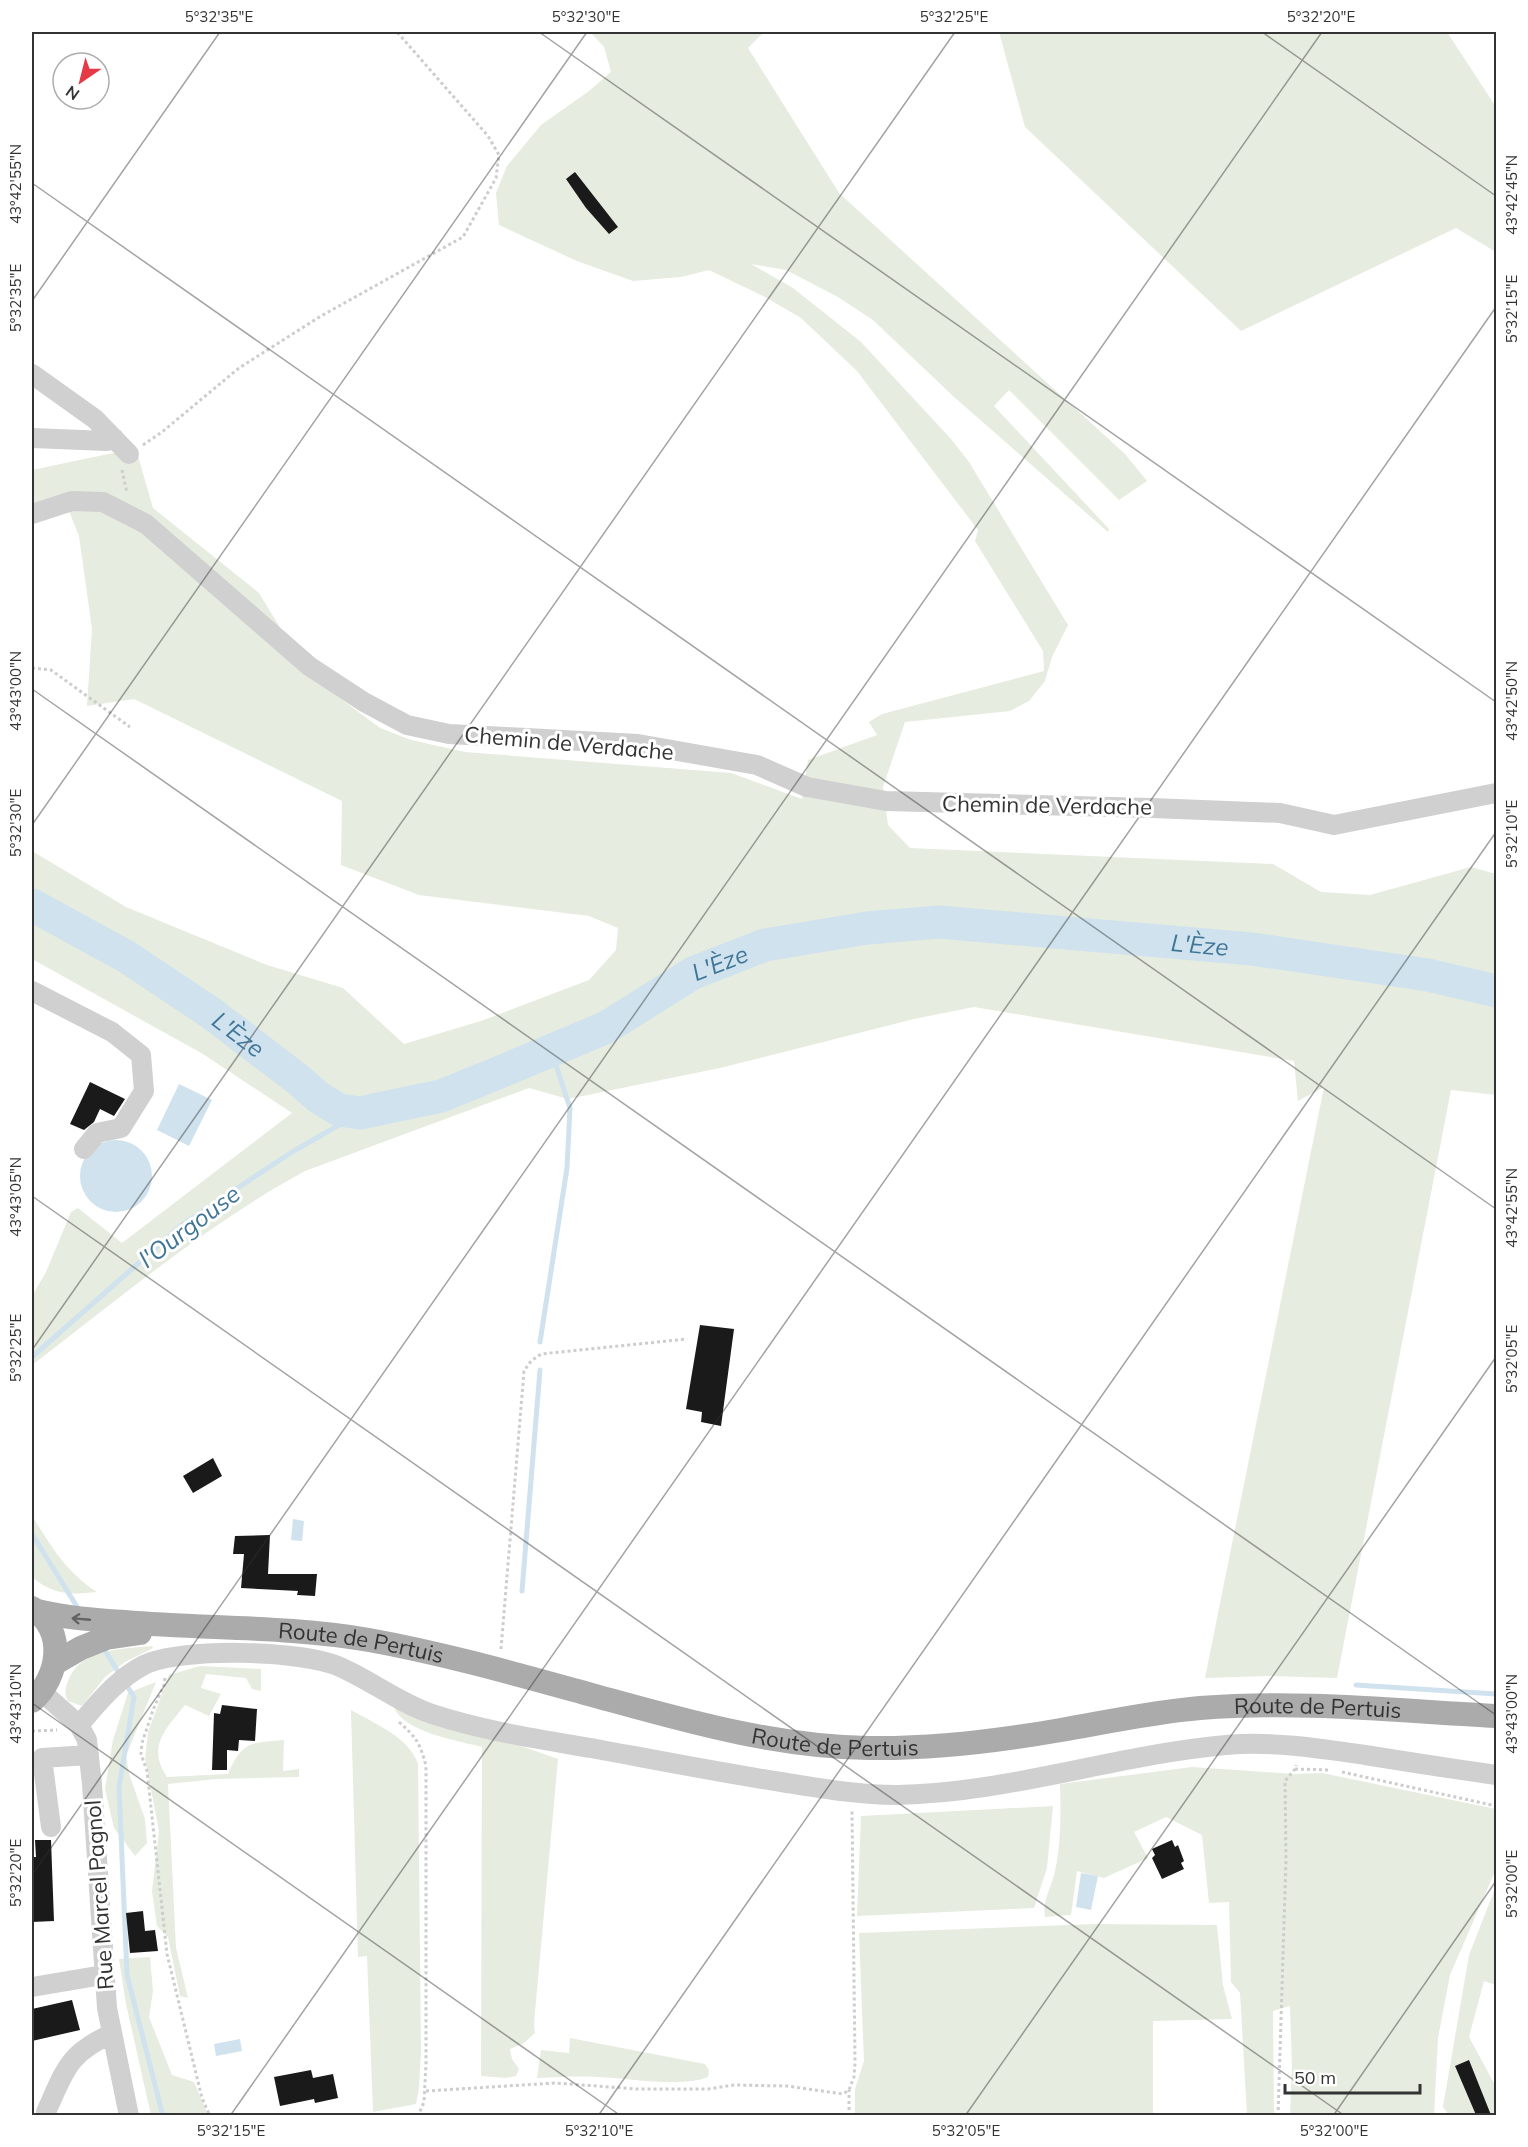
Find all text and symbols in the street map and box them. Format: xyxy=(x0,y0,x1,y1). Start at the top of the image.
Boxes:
text: 5°32'35"E xyxy=(185,7,253,26)
text: 5°32'30"E xyxy=(552,7,620,26)
text: 5°32'25"E xyxy=(920,7,988,26)
text: 5°32'20"E xyxy=(1287,7,1355,26)
north arrow xyxy=(51,51,111,111)
text: N xyxy=(62,82,83,105)
text: 43°42'55"N xyxy=(6,144,25,224)
text: 43°42'45"N xyxy=(1502,155,1521,235)
text: 5°32'35"E xyxy=(6,264,25,332)
text: 5°32'15"E xyxy=(1502,275,1521,343)
text: 43°43'00"N xyxy=(6,651,25,731)
text: 43°42'50"N xyxy=(1502,661,1521,741)
street label: Chemin de Verdache xyxy=(463,720,675,766)
text: 5°32'30"E xyxy=(6,789,25,857)
street label: Chemin de Verdache xyxy=(942,789,1152,821)
text: 5°32'10"E xyxy=(1502,800,1521,868)
water label: L'Èze xyxy=(1170,927,1230,962)
water label: L'Èze xyxy=(687,938,752,987)
water label: L'Èze xyxy=(207,1005,271,1064)
text: 43°43'05"N xyxy=(6,1157,25,1237)
text: 43°42'55"N xyxy=(1502,1168,1521,1248)
water label: l'Ourgouse xyxy=(132,1178,246,1274)
text: 5°32'25"E xyxy=(6,1314,25,1382)
text: 5°32'05"E xyxy=(1502,1325,1521,1393)
one-way arrow xyxy=(72,1613,92,1624)
street label: Route de Pertuis xyxy=(277,1616,447,1669)
text: 43°43'10"N xyxy=(6,1664,25,1744)
text: 43°43'00"N xyxy=(1502,1674,1521,1754)
street label: Route de Pertuis xyxy=(1234,1691,1402,1724)
street label: Route de Pertuis xyxy=(749,1721,919,1762)
street label: Rue Marcel Pagnol xyxy=(78,1799,120,1991)
text: 5°32'20"E xyxy=(6,1839,25,1907)
text: 5°32'00"E xyxy=(1502,1850,1521,1918)
scale bar xyxy=(1285,2057,1420,2095)
text: 50 m xyxy=(1294,2066,1336,2089)
text: 5°32'15"E xyxy=(197,2121,265,2140)
text: 5°32'10"E xyxy=(565,2121,633,2140)
text: 5°32'05"E xyxy=(932,2121,1000,2140)
text: 5°32'00"E xyxy=(1300,2121,1368,2140)

